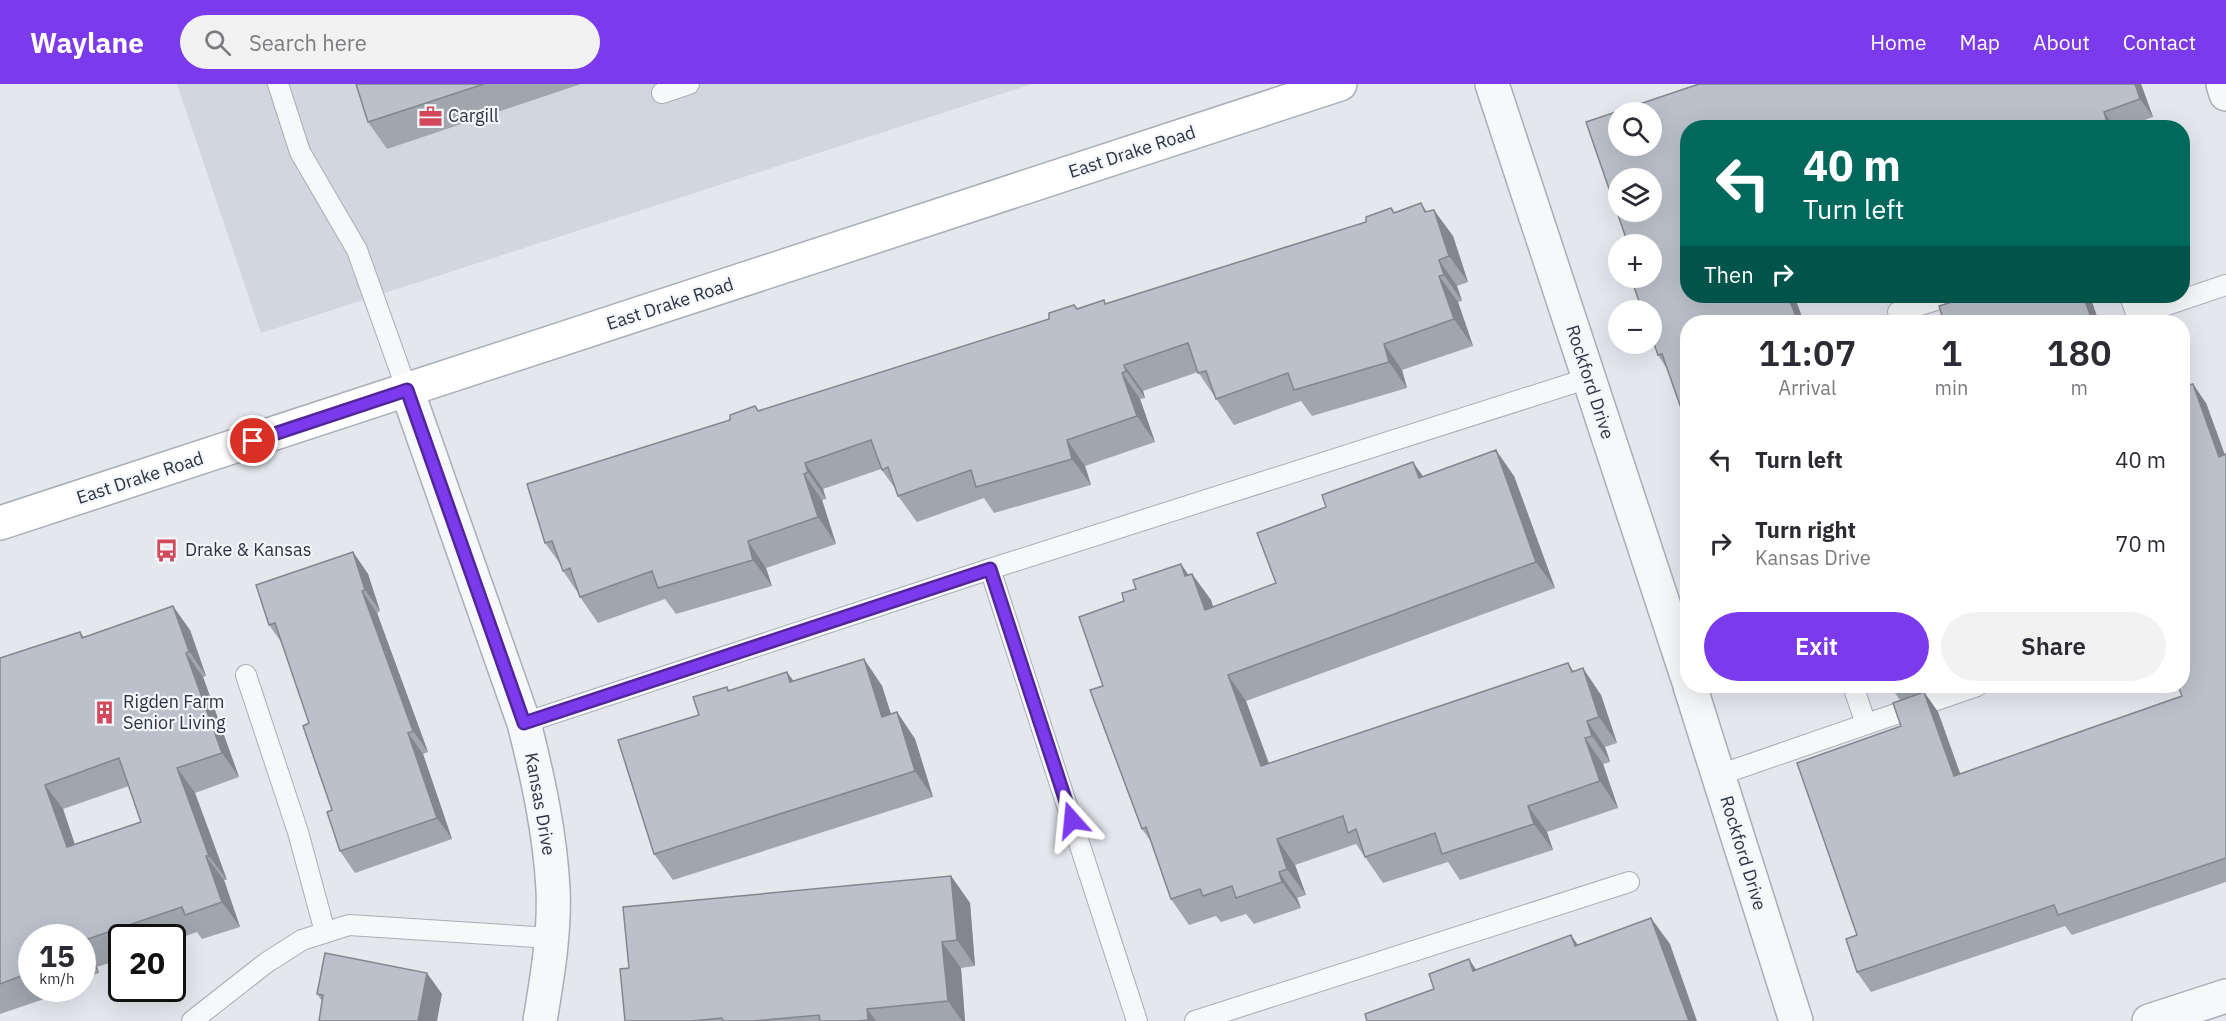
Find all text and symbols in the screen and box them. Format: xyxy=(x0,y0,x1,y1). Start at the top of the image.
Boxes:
search box xyxy=(180,15,600,69)
text: Waylane xyxy=(30,24,144,61)
icon: search xyxy=(201,26,234,59)
text: Search here xyxy=(249,28,367,57)
text: Home xyxy=(1870,28,1927,56)
text: Map xyxy=(1960,28,2000,56)
text: About xyxy=(2033,28,2090,56)
text: Contact xyxy=(2123,28,2196,56)
map controls xyxy=(1608,102,1662,354)
button: search xyxy=(1608,102,1662,156)
office icon: Cargill xyxy=(417,103,443,129)
place label: Cargill xyxy=(448,104,499,127)
street label: East Drake Road xyxy=(1065,120,1198,183)
text: 40 m xyxy=(1803,138,1901,193)
icon: left xyxy=(1704,144,1782,222)
button: layers xyxy=(1608,168,1662,222)
text: Turn left xyxy=(1803,191,1904,226)
button: + xyxy=(1608,234,1662,288)
icon: right xyxy=(1766,258,1799,291)
text: Then xyxy=(1704,260,1754,289)
street label: East Drake Road xyxy=(603,272,736,335)
button: − xyxy=(1608,300,1662,354)
street label: Rockford Drive xyxy=(1561,322,1620,442)
text: 11:07 xyxy=(1758,329,1856,376)
text: 1 xyxy=(1941,329,1962,376)
text: 180 xyxy=(2047,329,2112,376)
text: Arrival xyxy=(1778,374,1836,401)
text: min xyxy=(1935,374,1968,401)
text: m xyxy=(2070,374,2088,401)
pin xyxy=(227,415,278,466)
icon: arrive xyxy=(236,424,269,457)
icon: left xyxy=(1704,443,1737,476)
text: Turn left xyxy=(1755,445,1843,474)
text: 40 m xyxy=(2115,445,2166,474)
street label: East Drake Road xyxy=(73,446,206,509)
text: Turn right xyxy=(1755,515,1856,544)
icon: right xyxy=(1704,527,1737,560)
text: 70 m xyxy=(2115,529,2166,558)
bus stop icon: Drake & Kansas xyxy=(154,537,180,563)
place label: Drake & Kansas xyxy=(185,538,311,561)
text: Kansas Drive xyxy=(1755,544,1871,571)
button: Exit xyxy=(1704,612,1929,681)
button: Share xyxy=(1941,612,2166,681)
place label: Rigden Farm Senior Living xyxy=(123,690,226,734)
building icon: Rigden Farm Senior Living xyxy=(92,699,118,725)
street label: Kansas Drive xyxy=(520,751,561,857)
position arrow xyxy=(1040,788,1104,852)
street label: Rockford Drive xyxy=(1715,793,1772,913)
speed limit sign: 20 xyxy=(108,924,186,1002)
text: 15 xyxy=(39,936,75,975)
text: km/h xyxy=(39,969,75,988)

